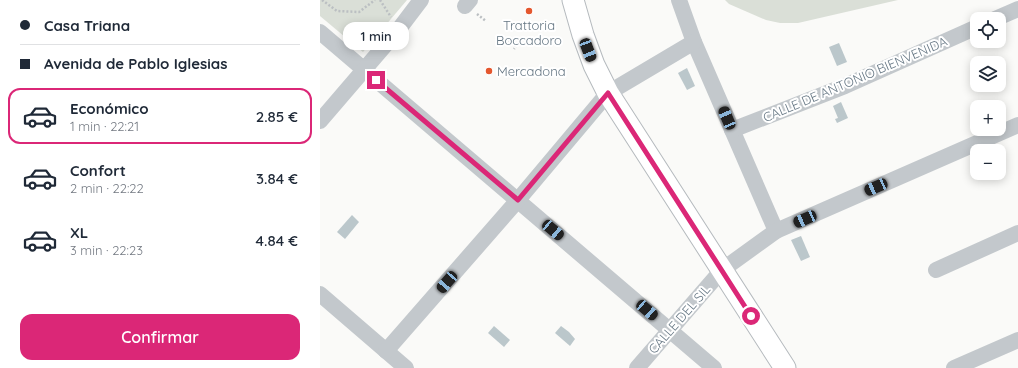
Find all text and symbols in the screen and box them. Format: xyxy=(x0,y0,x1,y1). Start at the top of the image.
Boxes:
marker: Trattoria Boccadoro xyxy=(524,6,534,16)
map controls xyxy=(970,12,1006,180)
button: locate xyxy=(970,12,1006,48)
text: Casa Triana xyxy=(44,16,130,35)
place label: Trattoria Boccadoro xyxy=(496,17,562,48)
callout: 1 min xyxy=(343,22,409,50)
text: 1 min xyxy=(360,28,392,44)
street label: CALLE DE ANTONIO BIENVENIDA xyxy=(760,33,950,125)
car xyxy=(578,37,598,63)
text: Avenida de Pablo Iglesias xyxy=(44,54,228,73)
button: layers xyxy=(970,56,1006,92)
place label: Mercadona xyxy=(497,63,566,79)
marker: Mercadona xyxy=(484,66,494,76)
route end xyxy=(367,71,385,89)
icon: car xyxy=(22,98,58,134)
text: Económico xyxy=(70,99,149,118)
button: + xyxy=(970,100,1006,136)
car xyxy=(717,105,737,131)
text: 2.85 € xyxy=(256,107,298,126)
text: 1 min · 22:21 xyxy=(70,118,139,134)
button: − xyxy=(970,144,1006,180)
icon: car xyxy=(22,160,58,196)
text: Confort xyxy=(70,161,126,180)
text: 3.84 € xyxy=(256,169,298,188)
car xyxy=(863,177,889,197)
text: 2 min · 22:22 xyxy=(70,180,144,196)
car xyxy=(792,209,818,229)
car xyxy=(540,218,566,242)
icon: car xyxy=(22,222,58,258)
text: XL xyxy=(70,223,88,242)
text: 4.84 € xyxy=(256,231,298,250)
text: 3 min · 22:23 xyxy=(70,242,143,258)
car xyxy=(435,269,459,295)
street label: CALLE DEL SIL xyxy=(645,281,713,357)
car xyxy=(634,298,660,322)
route start xyxy=(742,307,760,325)
button: Confirmar xyxy=(20,314,300,360)

